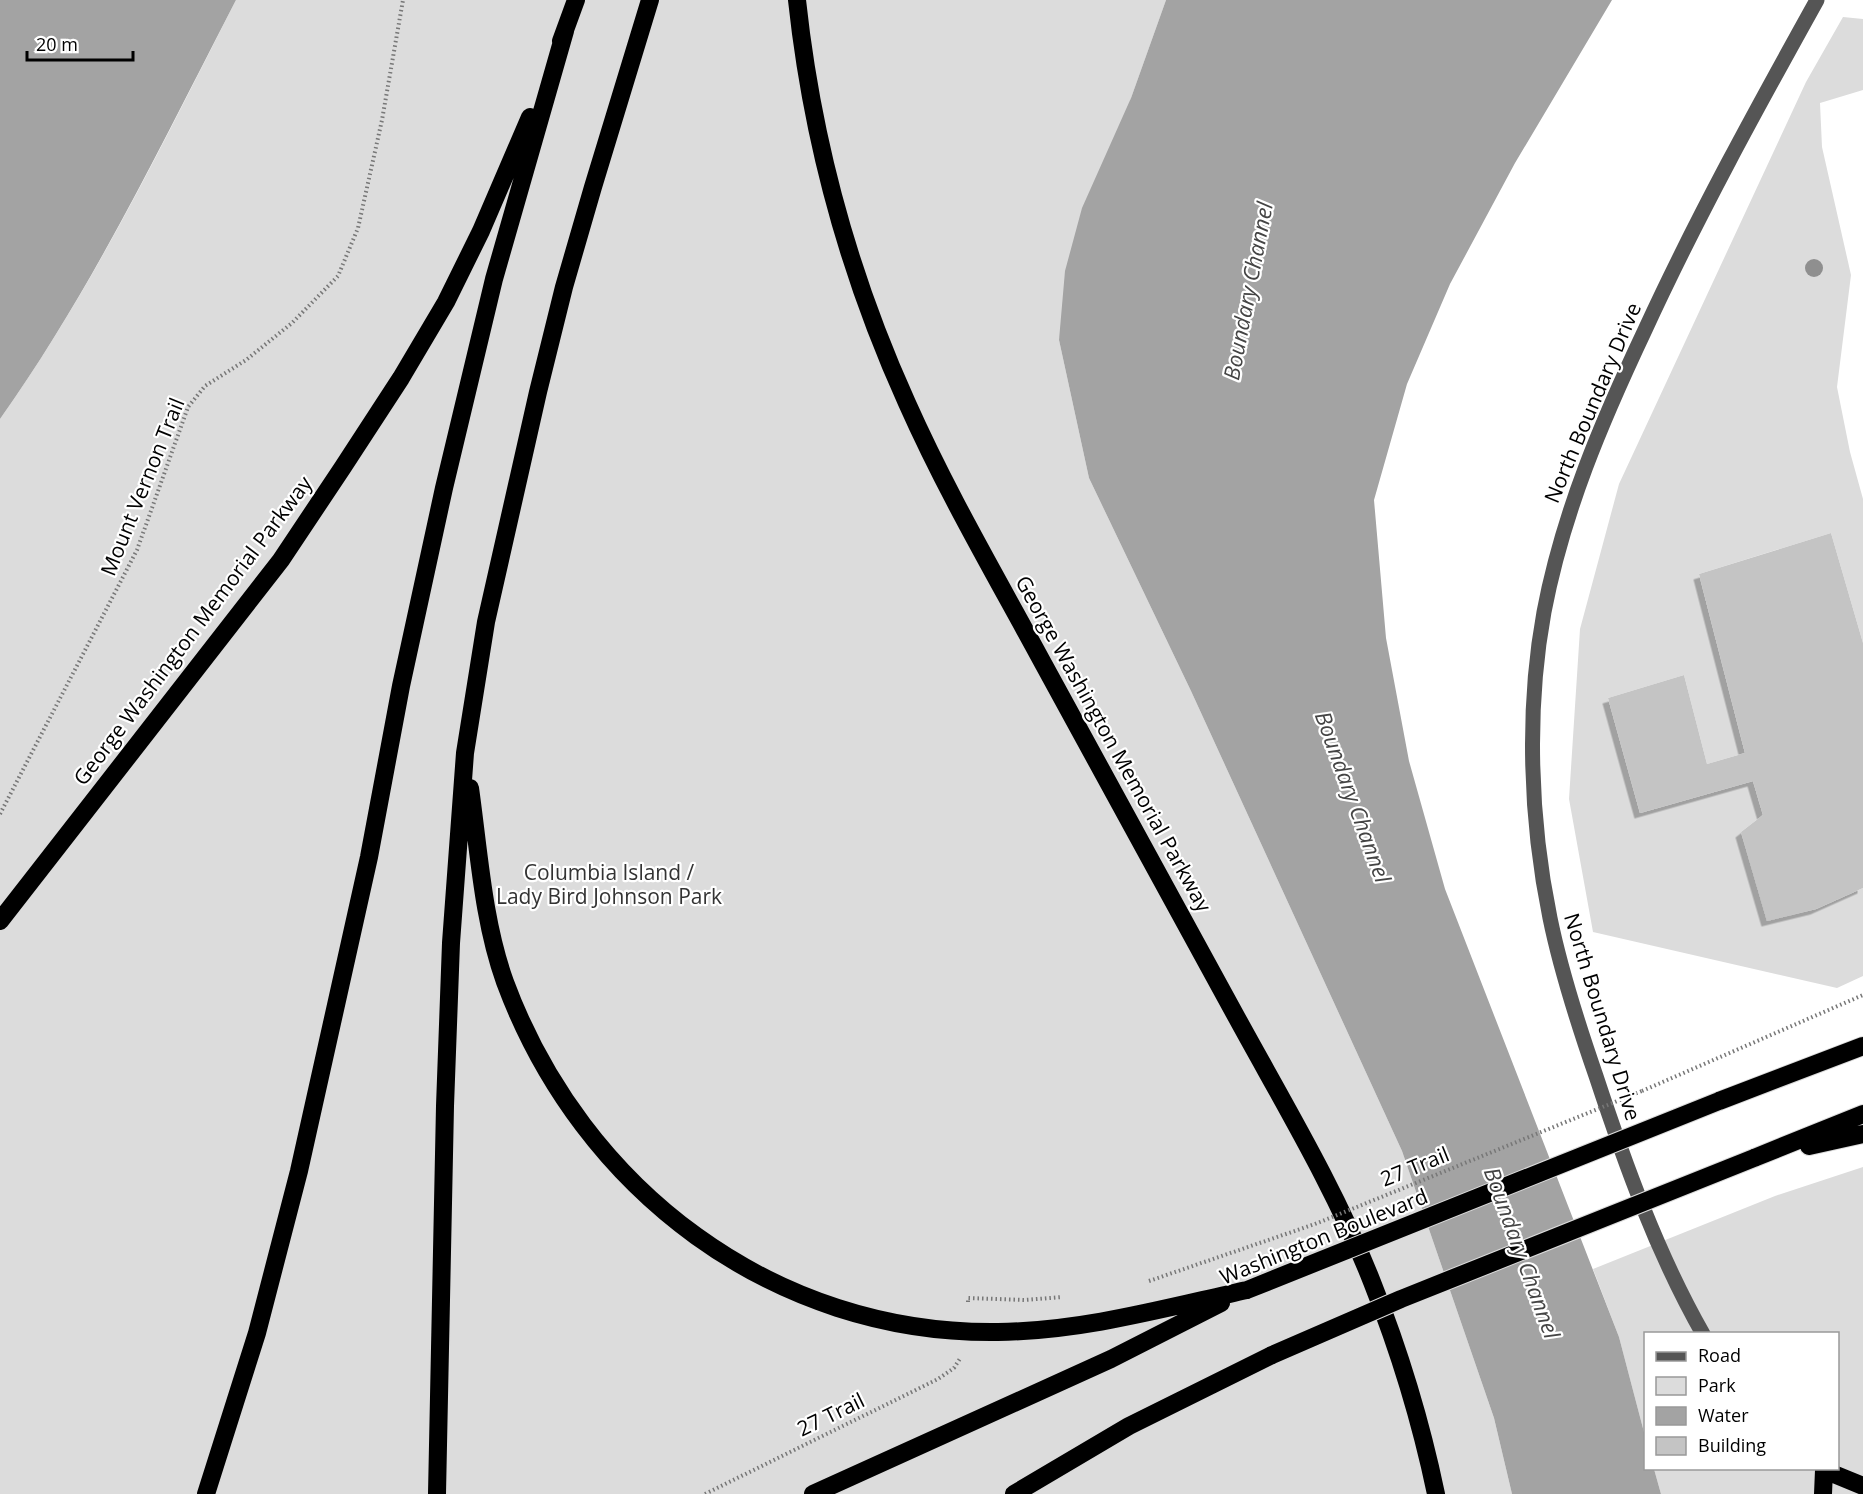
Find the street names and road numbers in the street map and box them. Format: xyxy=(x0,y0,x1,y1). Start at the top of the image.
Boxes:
street label: North Boundary Drive xyxy=(1537,298,1647,507)
street label: Mount Vernon Trail xyxy=(94,394,191,580)
street label: George Washington Memorial Parkway xyxy=(67,470,318,791)
street label: George Washington Memorial Parkway xyxy=(1009,570,1219,917)
street label: North Boundary Drive xyxy=(1558,910,1648,1124)
street label: 27 Trail xyxy=(1376,1140,1453,1193)
street label: Washington Boulevard xyxy=(1216,1182,1432,1291)
street label: 27 Trail xyxy=(792,1386,869,1442)

